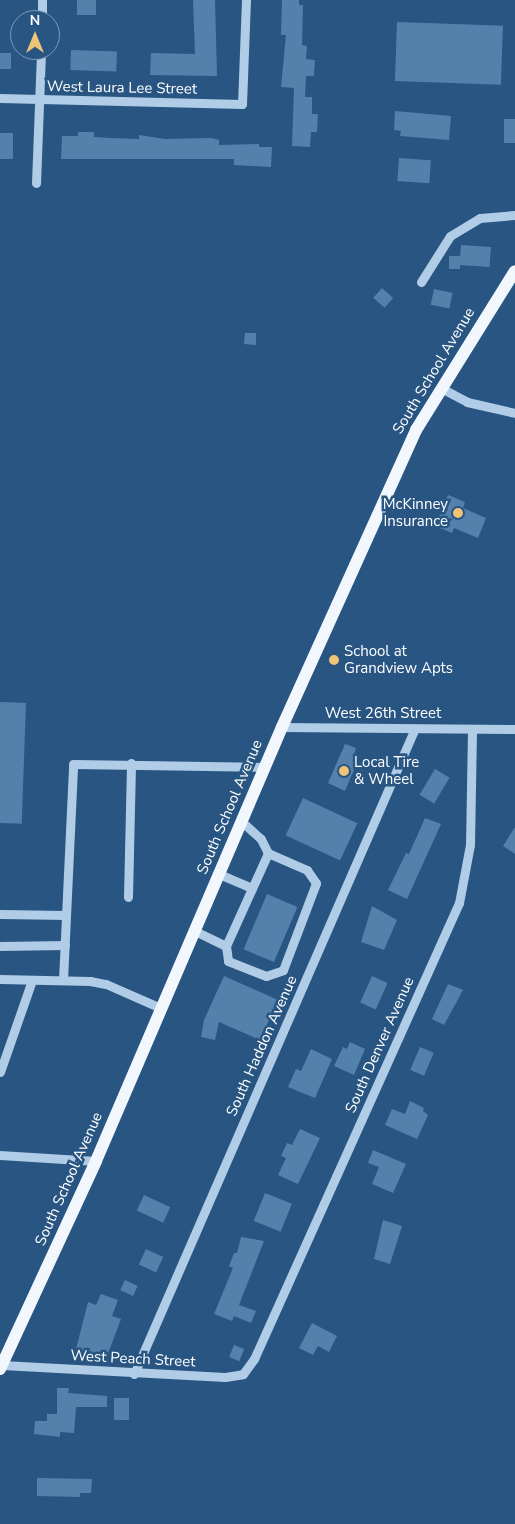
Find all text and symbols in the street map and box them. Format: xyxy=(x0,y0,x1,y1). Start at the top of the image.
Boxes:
north arrow xyxy=(10,10,60,60)
text: N xyxy=(30,11,40,30)
street label: West Laura Lee Street xyxy=(47,78,197,98)
street label: South School Avenue xyxy=(389,305,479,437)
place label: McKinney Insurance xyxy=(383,495,448,530)
marker: McKinney Insurance xyxy=(452,507,464,519)
place label: School at Grandview Apts xyxy=(344,642,453,677)
marker: School at Grandview Apts xyxy=(328,654,340,666)
street label: West 26th Street xyxy=(325,705,441,723)
street label: South School Avenue xyxy=(194,737,266,877)
place label: Local Tire & Wheel xyxy=(354,753,419,788)
marker: Local Tire & Wheel xyxy=(338,765,350,777)
street label: South Haddon Avenue xyxy=(223,973,301,1119)
street label: South Denver Avenue xyxy=(342,974,418,1116)
street label: South School Avenue xyxy=(31,1109,107,1249)
street label: West Peach Street xyxy=(70,1347,196,1371)

